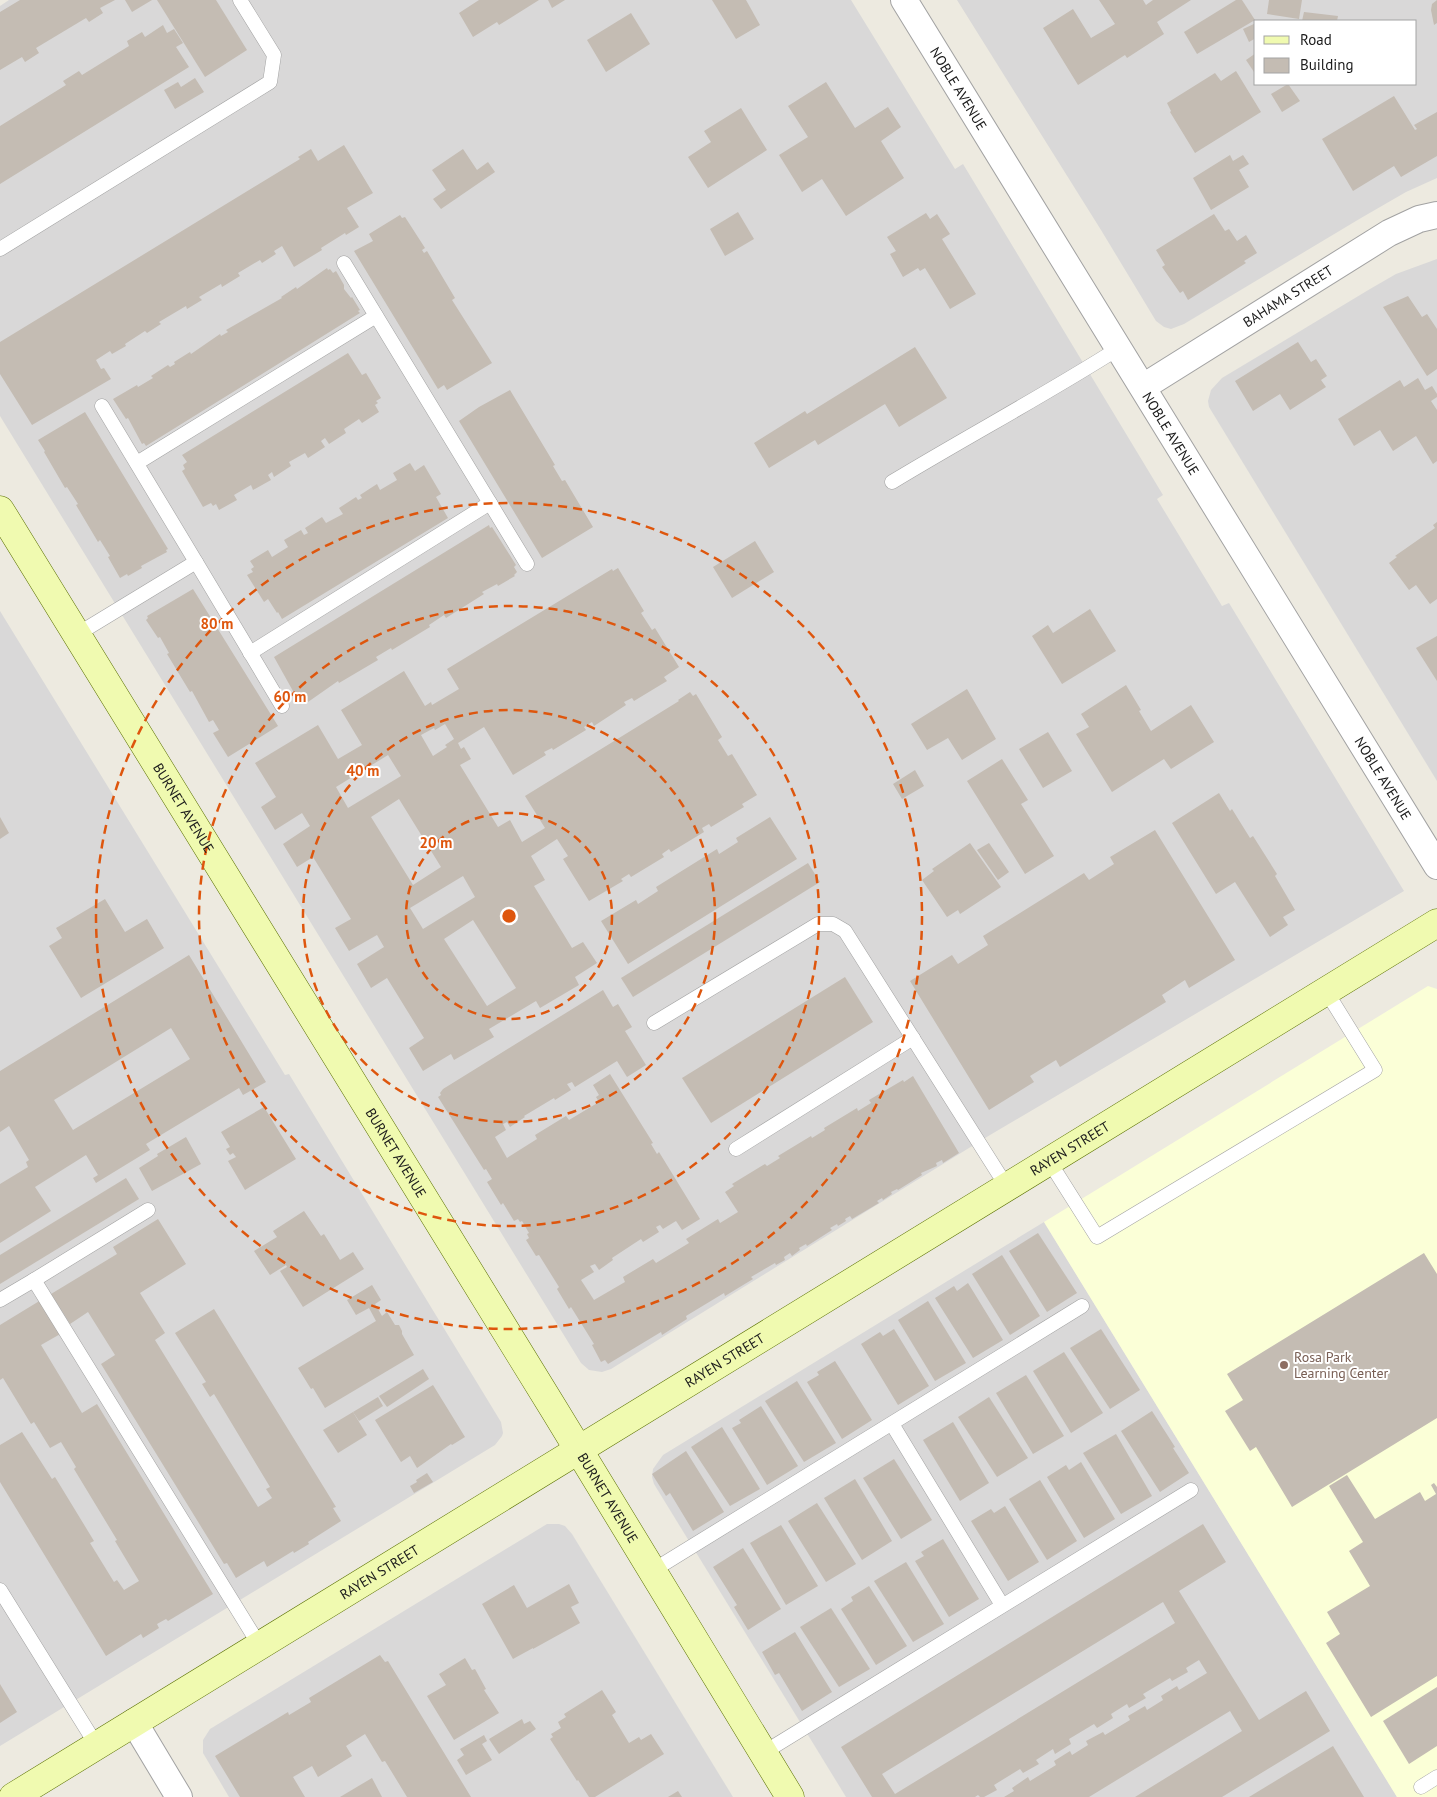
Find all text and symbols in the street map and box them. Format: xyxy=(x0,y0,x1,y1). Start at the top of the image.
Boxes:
legend xyxy=(1254,20,1417,85)
text: Road xyxy=(1300,30,1332,49)
street label: NOBLE AVENUE xyxy=(926,44,991,133)
text: Building xyxy=(1300,55,1354,74)
street label: BAHAMA STREET xyxy=(1240,261,1336,331)
street label: NOBLE AVENUE xyxy=(1138,389,1203,478)
text: 80 m xyxy=(201,614,233,633)
text: 60 m xyxy=(274,687,306,706)
street label: NOBLE AVENUE xyxy=(1351,733,1415,823)
street label: BURNET AVENUE xyxy=(149,760,218,856)
text: 40 m xyxy=(347,761,379,780)
text: 20 m xyxy=(420,833,452,852)
centre of rings xyxy=(500,907,518,925)
street label: BURNET AVENUE xyxy=(361,1105,430,1201)
street label: RAYEN STREET xyxy=(1027,1117,1113,1180)
street label: RAYEN STREET xyxy=(682,1329,768,1391)
place label: Rosa Park Learning Center xyxy=(1294,1348,1389,1382)
marker: Rosa Park Learning Center xyxy=(1278,1359,1290,1371)
street label: BURNET AVENUE xyxy=(574,1450,642,1546)
street label: RAYEN STREET xyxy=(336,1541,423,1603)

